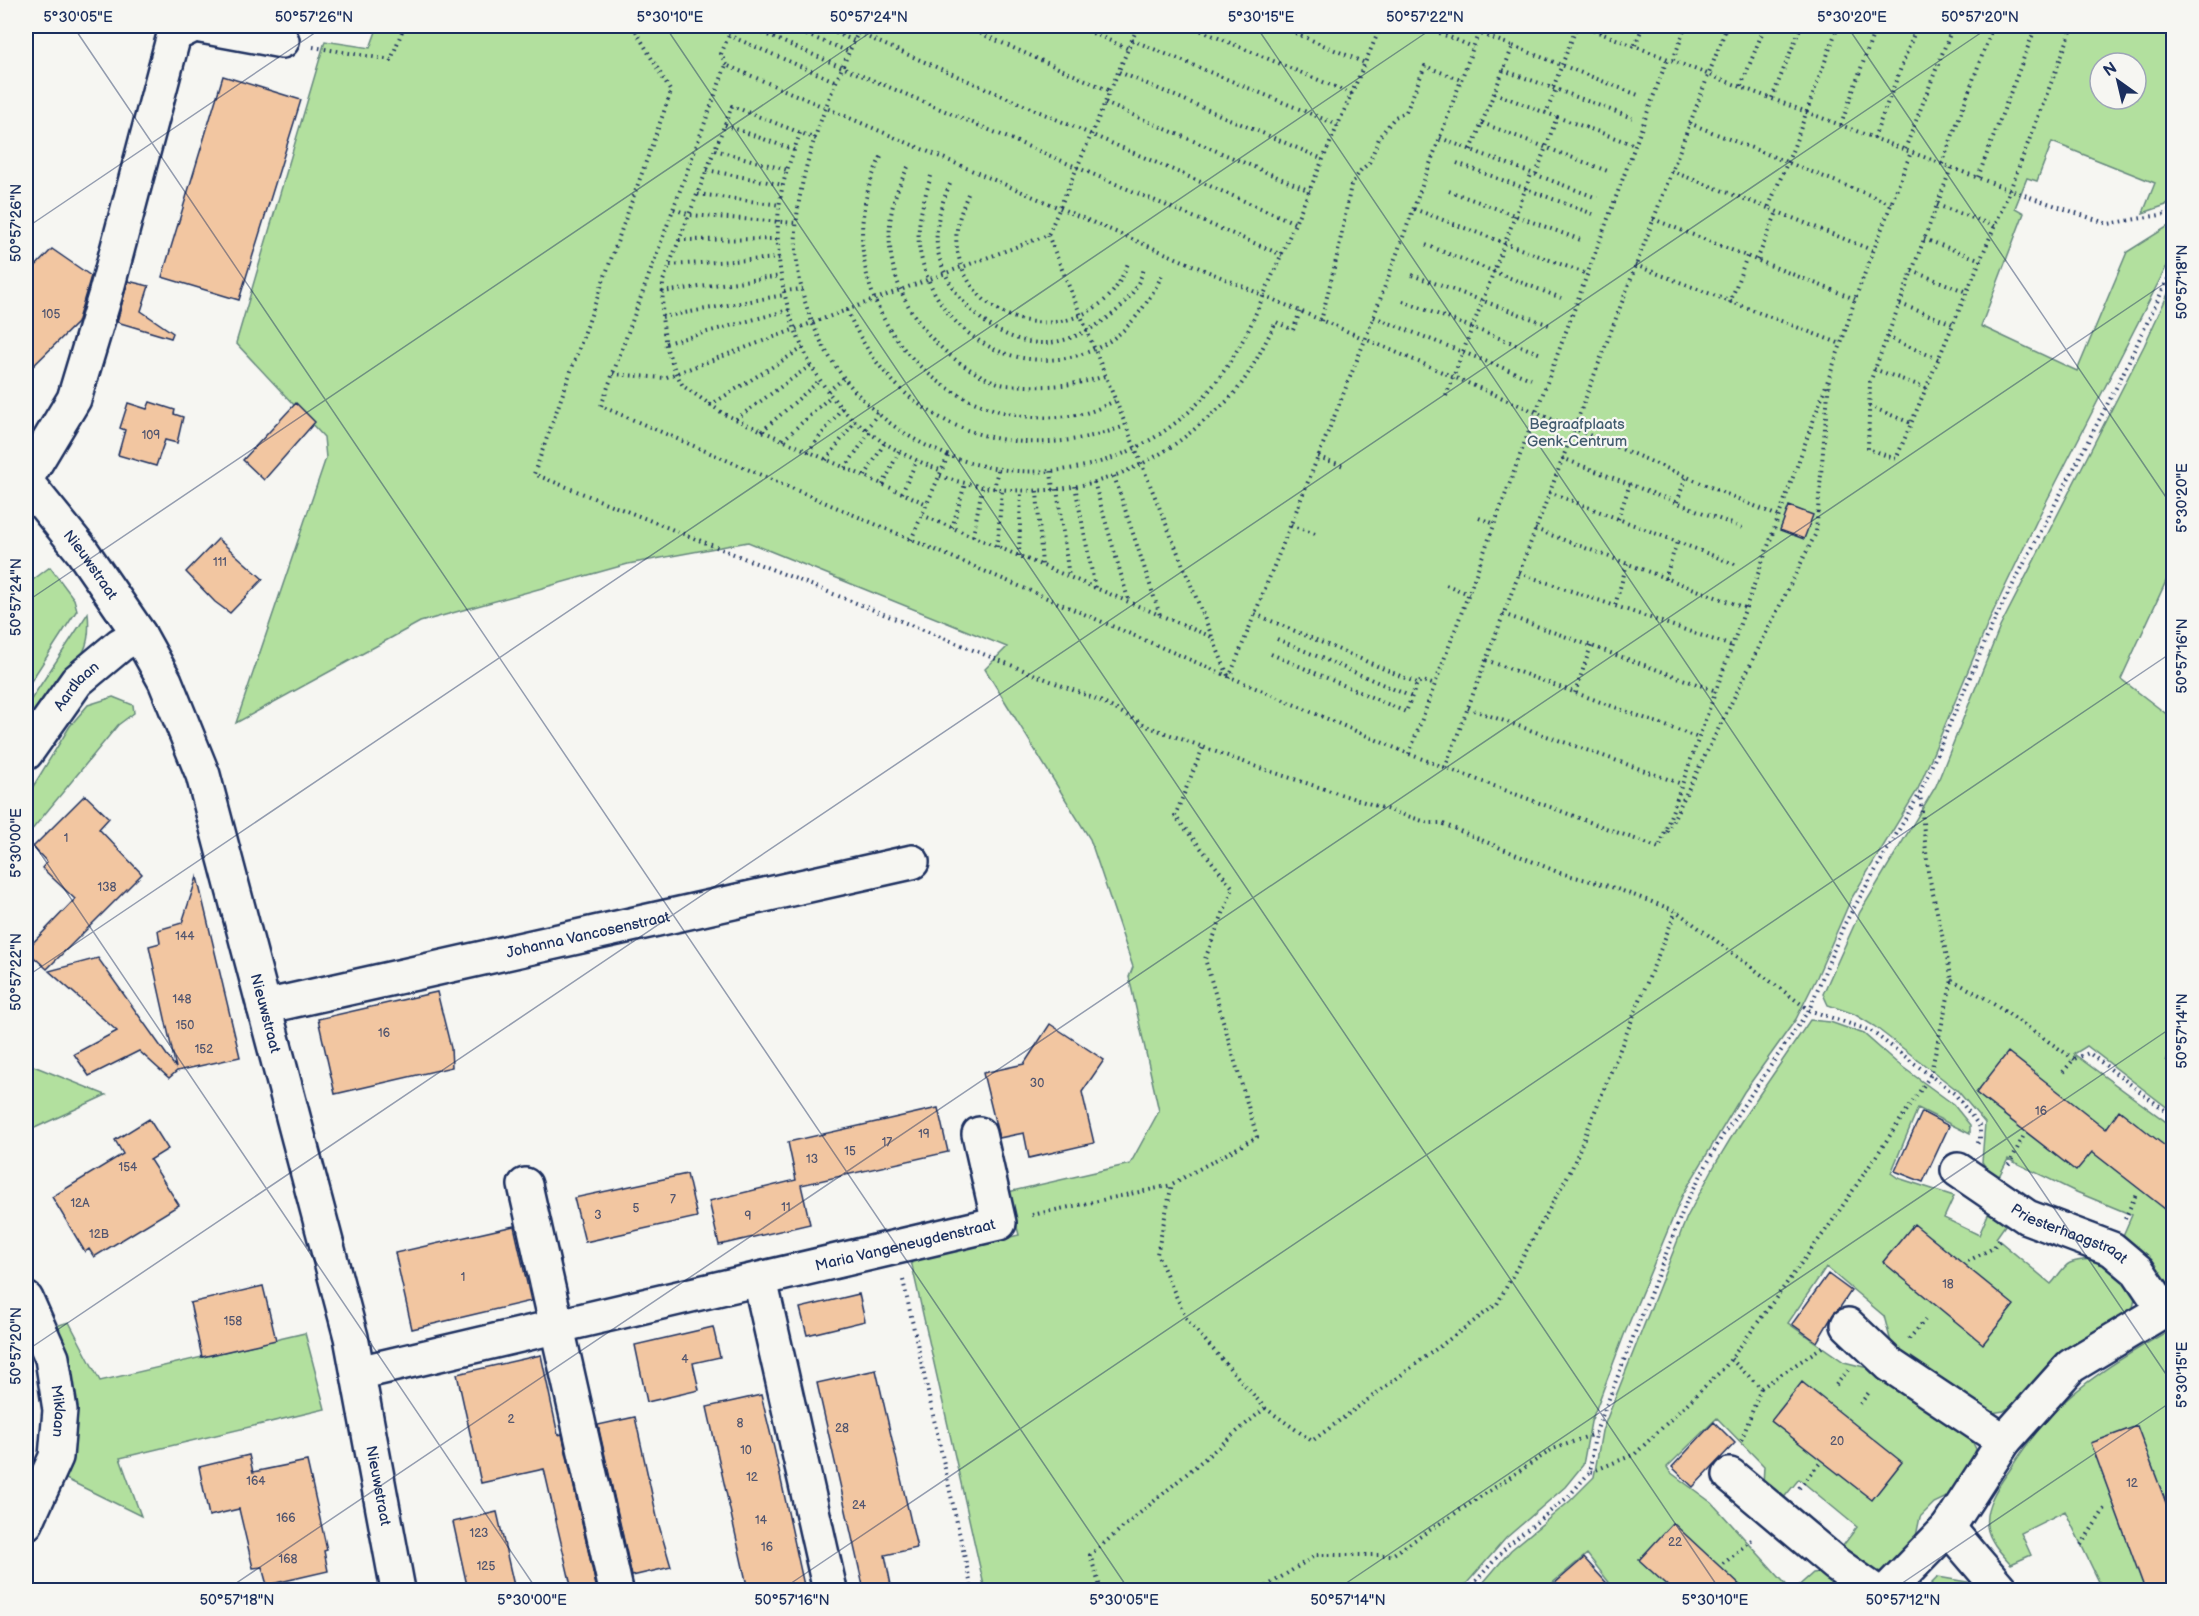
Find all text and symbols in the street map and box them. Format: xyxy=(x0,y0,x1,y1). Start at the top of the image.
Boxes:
text: 5°30'05"E xyxy=(43,8,113,27)
text: 50°57'26"N xyxy=(275,8,353,27)
text: 5°30'10"E xyxy=(637,8,704,27)
text: 50°57'24"N xyxy=(830,8,908,27)
text: 5°30'15"E xyxy=(1228,8,1294,27)
text: 50°57'22"N xyxy=(1386,8,1464,27)
text: 5°30'20"E xyxy=(1817,8,1887,27)
text: 50°57'20"N xyxy=(1941,8,2019,27)
north arrow xyxy=(2088,51,2148,111)
text: N xyxy=(2100,59,2121,81)
text: 50°57'26"N xyxy=(7,184,26,262)
text: 50°57'18"N xyxy=(2173,244,2192,320)
house number: 105 xyxy=(42,307,60,322)
park label: Begraafplaats Genk-Centrum xyxy=(1527,415,1627,451)
house number: 109 xyxy=(142,428,160,443)
text: 5°30'20"E xyxy=(2173,463,2192,533)
street label: Nieuwstraat xyxy=(59,526,122,604)
house number: 111 xyxy=(213,555,227,570)
text: 50°57'24"N xyxy=(7,558,26,636)
text: 50°57'16"N xyxy=(2173,618,2192,694)
street label: Aardlaan xyxy=(50,658,103,715)
text: 5°30'00"E xyxy=(7,808,26,878)
house number: 1 xyxy=(64,831,68,846)
house number: 138 xyxy=(97,880,117,895)
street label: Johanna Vancosenstraat xyxy=(504,907,672,963)
house number: 144 xyxy=(175,929,195,944)
text: 50°57'22"N xyxy=(7,933,26,1011)
street label: Nieuwstraat xyxy=(246,972,285,1055)
house number: 148 xyxy=(173,992,191,1007)
text: 50°57'14"N xyxy=(2173,993,2192,1069)
house number: 150 xyxy=(176,1018,194,1033)
house number: 16 xyxy=(378,1026,390,1041)
house number: 152 xyxy=(195,1042,213,1057)
house number: 30 xyxy=(1030,1076,1044,1091)
house number: 16 xyxy=(2035,1104,2047,1119)
house number: 19 xyxy=(918,1127,930,1142)
house number: 17 xyxy=(882,1135,892,1150)
house number: 15 xyxy=(844,1144,856,1159)
house number: 13 xyxy=(806,1152,818,1167)
house number: 154 xyxy=(119,1160,138,1175)
house number: 7 xyxy=(670,1192,676,1207)
house number: 12A xyxy=(70,1196,90,1211)
house number: 11 xyxy=(781,1200,791,1215)
street label: Priesterhaagstraat xyxy=(2007,1200,2132,1268)
house number: 5 xyxy=(633,1201,640,1216)
house number: 3 xyxy=(594,1208,602,1223)
house number: 9 xyxy=(745,1209,752,1224)
street label: Maria Vangeneugdenstraat xyxy=(813,1215,998,1276)
house number: 12B xyxy=(89,1227,109,1242)
house number: 1 xyxy=(461,1270,465,1285)
house number: 18 xyxy=(1942,1277,1954,1292)
text: 50°57'20"N xyxy=(7,1307,26,1385)
house number: 158 xyxy=(224,1314,242,1329)
text: 5°30'15"E xyxy=(2173,1342,2192,1408)
house number: 4 xyxy=(681,1352,689,1367)
street label: Miklaan xyxy=(46,1384,69,1438)
house number: 2 xyxy=(507,1412,515,1427)
house number: 8 xyxy=(737,1416,744,1431)
house number: 28 xyxy=(835,1421,849,1436)
house number: 20 xyxy=(1830,1434,1844,1449)
house number: 10 xyxy=(740,1443,752,1458)
street label: Nieuwstraat xyxy=(361,1444,395,1528)
house number: 12 xyxy=(746,1470,758,1485)
house number: 164 xyxy=(246,1474,266,1489)
house number: 12 xyxy=(2126,1476,2138,1491)
house number: 24 xyxy=(852,1498,867,1513)
house number: 166 xyxy=(276,1511,296,1526)
house number: 14 xyxy=(755,1513,768,1528)
house number: 123 xyxy=(470,1526,488,1541)
house number: 22 xyxy=(1668,1535,1682,1550)
house number: 16 xyxy=(761,1540,773,1555)
house number: 168 xyxy=(279,1552,297,1567)
house number: 125 xyxy=(477,1559,495,1574)
text: 50°57'18"N xyxy=(199,1591,275,1610)
text: 5°30'00"E xyxy=(497,1591,567,1610)
text: 50°57'16"N xyxy=(754,1591,830,1610)
text: 5°30'05"E xyxy=(1089,1591,1159,1610)
text: 50°57'14"N xyxy=(1310,1591,1386,1610)
text: 5°30'10"E xyxy=(1682,1591,1749,1610)
text: 50°57'12"N xyxy=(1865,1591,1941,1610)

